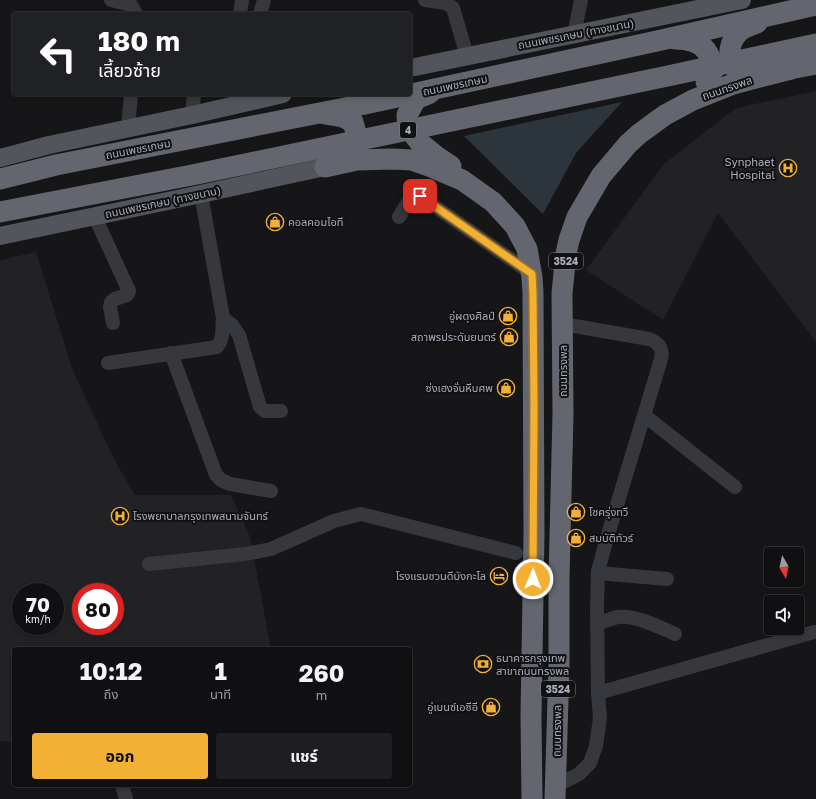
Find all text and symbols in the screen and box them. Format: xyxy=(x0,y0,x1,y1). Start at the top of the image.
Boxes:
street label: ถนนเพชรเกษม (ทางขนาน) xyxy=(517,16,635,51)
text: 180 m xyxy=(98,24,180,57)
icon: left xyxy=(32,28,84,80)
text: เลี้ยวซ้าย xyxy=(98,59,161,81)
street label: ถนนเพชรเกษม xyxy=(421,71,488,98)
street label: ถนนทรงพล xyxy=(700,73,754,102)
road number: 4 xyxy=(400,122,416,138)
street label: ถนนเพชรเกษม xyxy=(104,136,171,161)
place label: Synphaet Hospital xyxy=(725,155,775,181)
hospital icon: Synphaet Hospital xyxy=(778,158,798,178)
pin xyxy=(403,179,437,213)
street label: ถนนเพชรเกษม (ทางขนาน) xyxy=(104,183,222,220)
icon: arrive xyxy=(409,185,431,207)
shop icon: คอลคอมไอที xyxy=(265,212,285,232)
place label: คอลคอมไอที xyxy=(288,215,343,228)
road number: 3524 xyxy=(549,253,583,269)
shop icon: อู่ผดุงศิลป์ xyxy=(498,306,518,326)
place label: อู่ผดุงศิลป์ xyxy=(449,309,495,323)
shop icon: สถาพรประดับยนตร์ xyxy=(499,327,519,347)
place label: สถาพรประดับยนตร์ xyxy=(411,330,497,343)
street label: ถนนทรงพล xyxy=(556,345,569,397)
shop icon: ซ่งเฮงจั่นหีบศพ xyxy=(496,378,516,398)
place label: ซ่งเฮงจั่นหีบศพ xyxy=(426,381,493,394)
shop icon: โชครุ่งทวี xyxy=(566,502,586,522)
place label: โชครุ่งทวี xyxy=(589,505,629,519)
hospital icon: โรงพยาบาลกรุงเทพสนามจันทร์ xyxy=(110,506,130,526)
place label: โรงพยาบาลกรุงเทพสนามจันทร์ xyxy=(133,509,269,523)
shop icon: สมบัติทัวร์ xyxy=(566,528,586,548)
place label: สมบัติทัวร์ xyxy=(589,531,634,544)
north arrow xyxy=(764,547,804,587)
map controls xyxy=(764,547,804,635)
position arrow xyxy=(512,558,554,600)
hotel icon: โรงแรมชวนดีบังกะโล xyxy=(489,566,509,586)
place label: โรงแรมชวนดีบังกะโล xyxy=(396,569,486,582)
speed limit sign: 80 xyxy=(72,583,124,635)
text: 70 xyxy=(26,592,50,616)
button: sound xyxy=(764,595,804,635)
text: km/h xyxy=(25,613,51,625)
place label: ธนาคารกรุงเทพ สาขาถนนทรงพล xyxy=(496,651,569,677)
bank icon: ธนาคารกรุงเทพ สาขาถนนทรงพล xyxy=(473,654,493,674)
text: 10:12 xyxy=(80,656,142,685)
text: 1 xyxy=(214,656,227,685)
text: 260 xyxy=(299,658,344,687)
road number: 3524 xyxy=(541,681,575,697)
text: ถึง xyxy=(104,686,118,702)
text: นาที xyxy=(210,686,231,702)
text: m xyxy=(316,687,327,703)
shop icon: อู่เบนซ์เอซีอี xyxy=(481,697,501,717)
place label: อู่เบนซ์เอซีอี xyxy=(427,700,478,714)
street label: ถนนทรงพล xyxy=(550,705,563,757)
button: ออก xyxy=(32,733,208,779)
button: แชร์ xyxy=(216,733,392,779)

